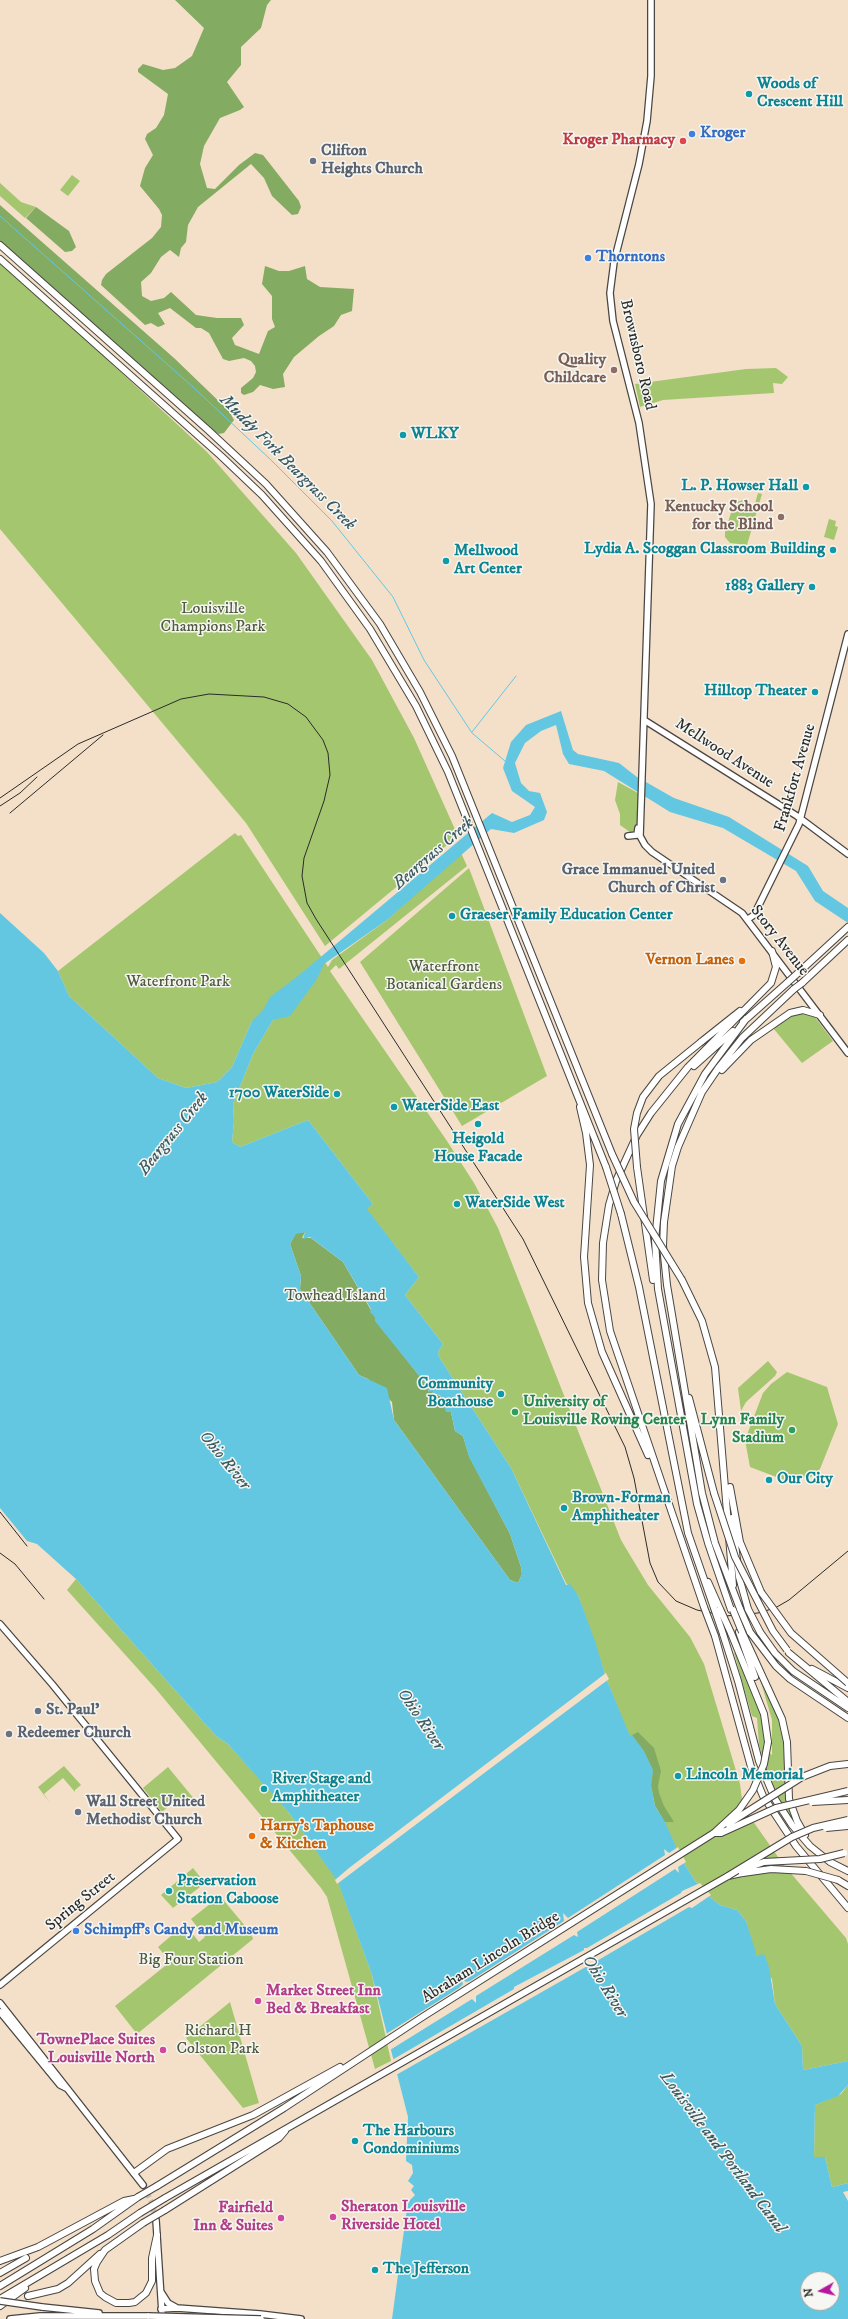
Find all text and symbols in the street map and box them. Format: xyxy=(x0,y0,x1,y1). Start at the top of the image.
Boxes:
place label: Woods of Crescent Hill xyxy=(757,75,843,113)
marker: Woods of Crescent Hill xyxy=(744,89,754,99)
place label: Kroger xyxy=(700,124,745,144)
marker: Kroger xyxy=(687,129,697,139)
place label: Kroger Pharmacy xyxy=(562,131,675,151)
marker: Kroger Pharmacy xyxy=(678,136,688,146)
place label: Clifton Heights Church xyxy=(321,142,423,180)
marker: Clifton Heights Church xyxy=(308,156,318,166)
place label: Thorntons xyxy=(596,248,665,268)
marker: Thorntons xyxy=(583,253,593,263)
street label: Brownsboro Road xyxy=(615,298,659,412)
place label: Quality Childcare xyxy=(544,351,606,389)
marker: Quality Childcare xyxy=(609,365,619,375)
water label: Muddy Fork Beargrass Creek xyxy=(215,391,359,535)
place label: WLKY xyxy=(411,425,458,445)
marker: WLKY xyxy=(398,430,408,440)
place label: L. P. Howser Hall xyxy=(681,477,798,497)
marker: L. P. Howser Hall xyxy=(801,482,811,492)
place label: Kentucky School for the Blind xyxy=(664,498,773,536)
marker: Kentucky School for the Blind xyxy=(776,512,786,522)
place label: Lydia A. Scoggan Classroom Building xyxy=(584,540,825,560)
place label: Mellwood Art Center xyxy=(454,542,522,580)
marker: Lydia A. Scoggan Classroom Building xyxy=(828,545,838,555)
marker: Mellwood Art Center xyxy=(441,556,451,566)
place label: 1883 Gallery xyxy=(725,577,804,597)
marker: 1883 Gallery xyxy=(807,582,817,592)
park label: Louisville Champions Park xyxy=(161,600,265,638)
place label: Hilltop Theater xyxy=(704,682,807,702)
marker: Hilltop Theater xyxy=(810,687,820,697)
street label: Mellwood Avenue xyxy=(671,715,777,793)
street label: Frankfort Avenue xyxy=(771,722,821,834)
water label: Beargrass Creek xyxy=(389,813,479,895)
place label: Grace Immanuel United Church of Christ xyxy=(562,861,715,899)
marker: Grace Immanuel United Church of Christ xyxy=(718,875,728,885)
street label: Story Avenue xyxy=(745,902,813,980)
place label: Graeser Family Education Center xyxy=(460,906,673,926)
marker: Graeser Family Education Center xyxy=(447,911,457,921)
place label: Vernon Lanes xyxy=(646,951,734,971)
marker: Vernon Lanes xyxy=(737,956,747,966)
park label: Waterfront Botanical Gardens xyxy=(386,958,502,996)
park label: Waterfront Park xyxy=(126,973,230,993)
place label: 1700 WaterSide xyxy=(229,1084,329,1104)
water label: Beargrass Creek xyxy=(134,1089,214,1179)
marker: 1700 WaterSide xyxy=(332,1089,342,1099)
place label: WaterSide East xyxy=(402,1097,499,1117)
marker: WaterSide East xyxy=(389,1102,399,1112)
marker: Heigold House Facade xyxy=(473,1119,483,1129)
place label: Heigold House Facade xyxy=(434,1130,522,1168)
place label: WaterSide West xyxy=(465,1194,565,1214)
marker: WaterSide West xyxy=(452,1199,462,1209)
park label: Towhead Island xyxy=(284,1287,386,1307)
place label: Community Boathouse xyxy=(418,1375,493,1413)
marker: Community Boathouse xyxy=(496,1389,506,1399)
place label: University of Louisville Rowing Center xyxy=(523,1393,686,1431)
marker: University of Louisville Rowing Center xyxy=(510,1407,520,1417)
place label: Lynn Family Stadium xyxy=(700,1411,784,1449)
marker: Lynn Family Stadium xyxy=(787,1425,797,1435)
water label: Ohio River xyxy=(194,1427,254,1495)
place label: Our City xyxy=(777,1470,833,1490)
marker: Our City xyxy=(764,1475,774,1485)
place label: Brown-Forman Amphitheater xyxy=(572,1489,671,1527)
marker: Brown-Forman Amphitheater xyxy=(559,1503,569,1513)
water label: Ohio River xyxy=(392,1685,448,1755)
place label: St. Paul' xyxy=(46,1701,99,1721)
marker: St. Paul' xyxy=(33,1706,43,1716)
place label: Redeemer Church xyxy=(17,1724,131,1744)
marker: Redeemer Church xyxy=(4,1729,14,1739)
place label: Lincoln Memorial xyxy=(686,1766,804,1786)
place label: River Stage and Amphitheater xyxy=(272,1770,371,1808)
marker: Lincoln Memorial xyxy=(673,1771,683,1781)
marker: River Stage and Amphitheater xyxy=(259,1784,269,1794)
place label: Wall Street United Methodist Church xyxy=(86,1793,205,1831)
marker: Wall Street United Methodist Church xyxy=(73,1807,83,1817)
place label: Harry's Taphouse & Kitchen xyxy=(260,1817,374,1855)
marker: Harry's Taphouse & Kitchen xyxy=(247,1831,257,1841)
street label: Spring Street xyxy=(42,1868,120,1936)
place label: Preservation Station Caboose xyxy=(177,1872,279,1910)
marker: Preservation Station Caboose xyxy=(164,1886,174,1896)
street label: Abraham Lincoln Bridge xyxy=(419,1908,563,2008)
place label: Schimpff's Candy and Museum xyxy=(84,1921,278,1941)
marker: Schimpff's Candy and Museum xyxy=(71,1926,81,1936)
park label: Big Four Station xyxy=(138,1951,244,1971)
water label: Ohio River xyxy=(577,1952,631,2022)
place label: Market Street Inn Bed & Breakfast xyxy=(266,1982,381,2020)
marker: Market Street Inn Bed & Breakfast xyxy=(253,1996,263,2006)
park label: Richard H Colston Park xyxy=(176,2022,260,2060)
place label: TownePlace Suites Louisville North xyxy=(37,2031,155,2069)
marker: TownePlace Suites Louisville North xyxy=(158,2045,168,2055)
water label: Louisville and Portland Canal xyxy=(655,2068,789,2238)
place label: The Harbours Condominiums xyxy=(363,2122,459,2160)
marker: The Harbours Condominiums xyxy=(350,2136,360,2146)
place label: Sheraton Louisville Riverside Hotel xyxy=(341,2198,466,2236)
place label: Fairfield Inn & Suites xyxy=(193,2199,273,2237)
marker: Sheraton Louisville Riverside Hotel xyxy=(328,2212,338,2222)
marker: Fairfield Inn & Suites xyxy=(276,2213,286,2223)
place label: The Jefferson xyxy=(383,2260,469,2280)
marker: The Jefferson xyxy=(370,2265,380,2275)
north arrow xyxy=(800,2271,840,2311)
text: N xyxy=(802,2287,817,2298)

